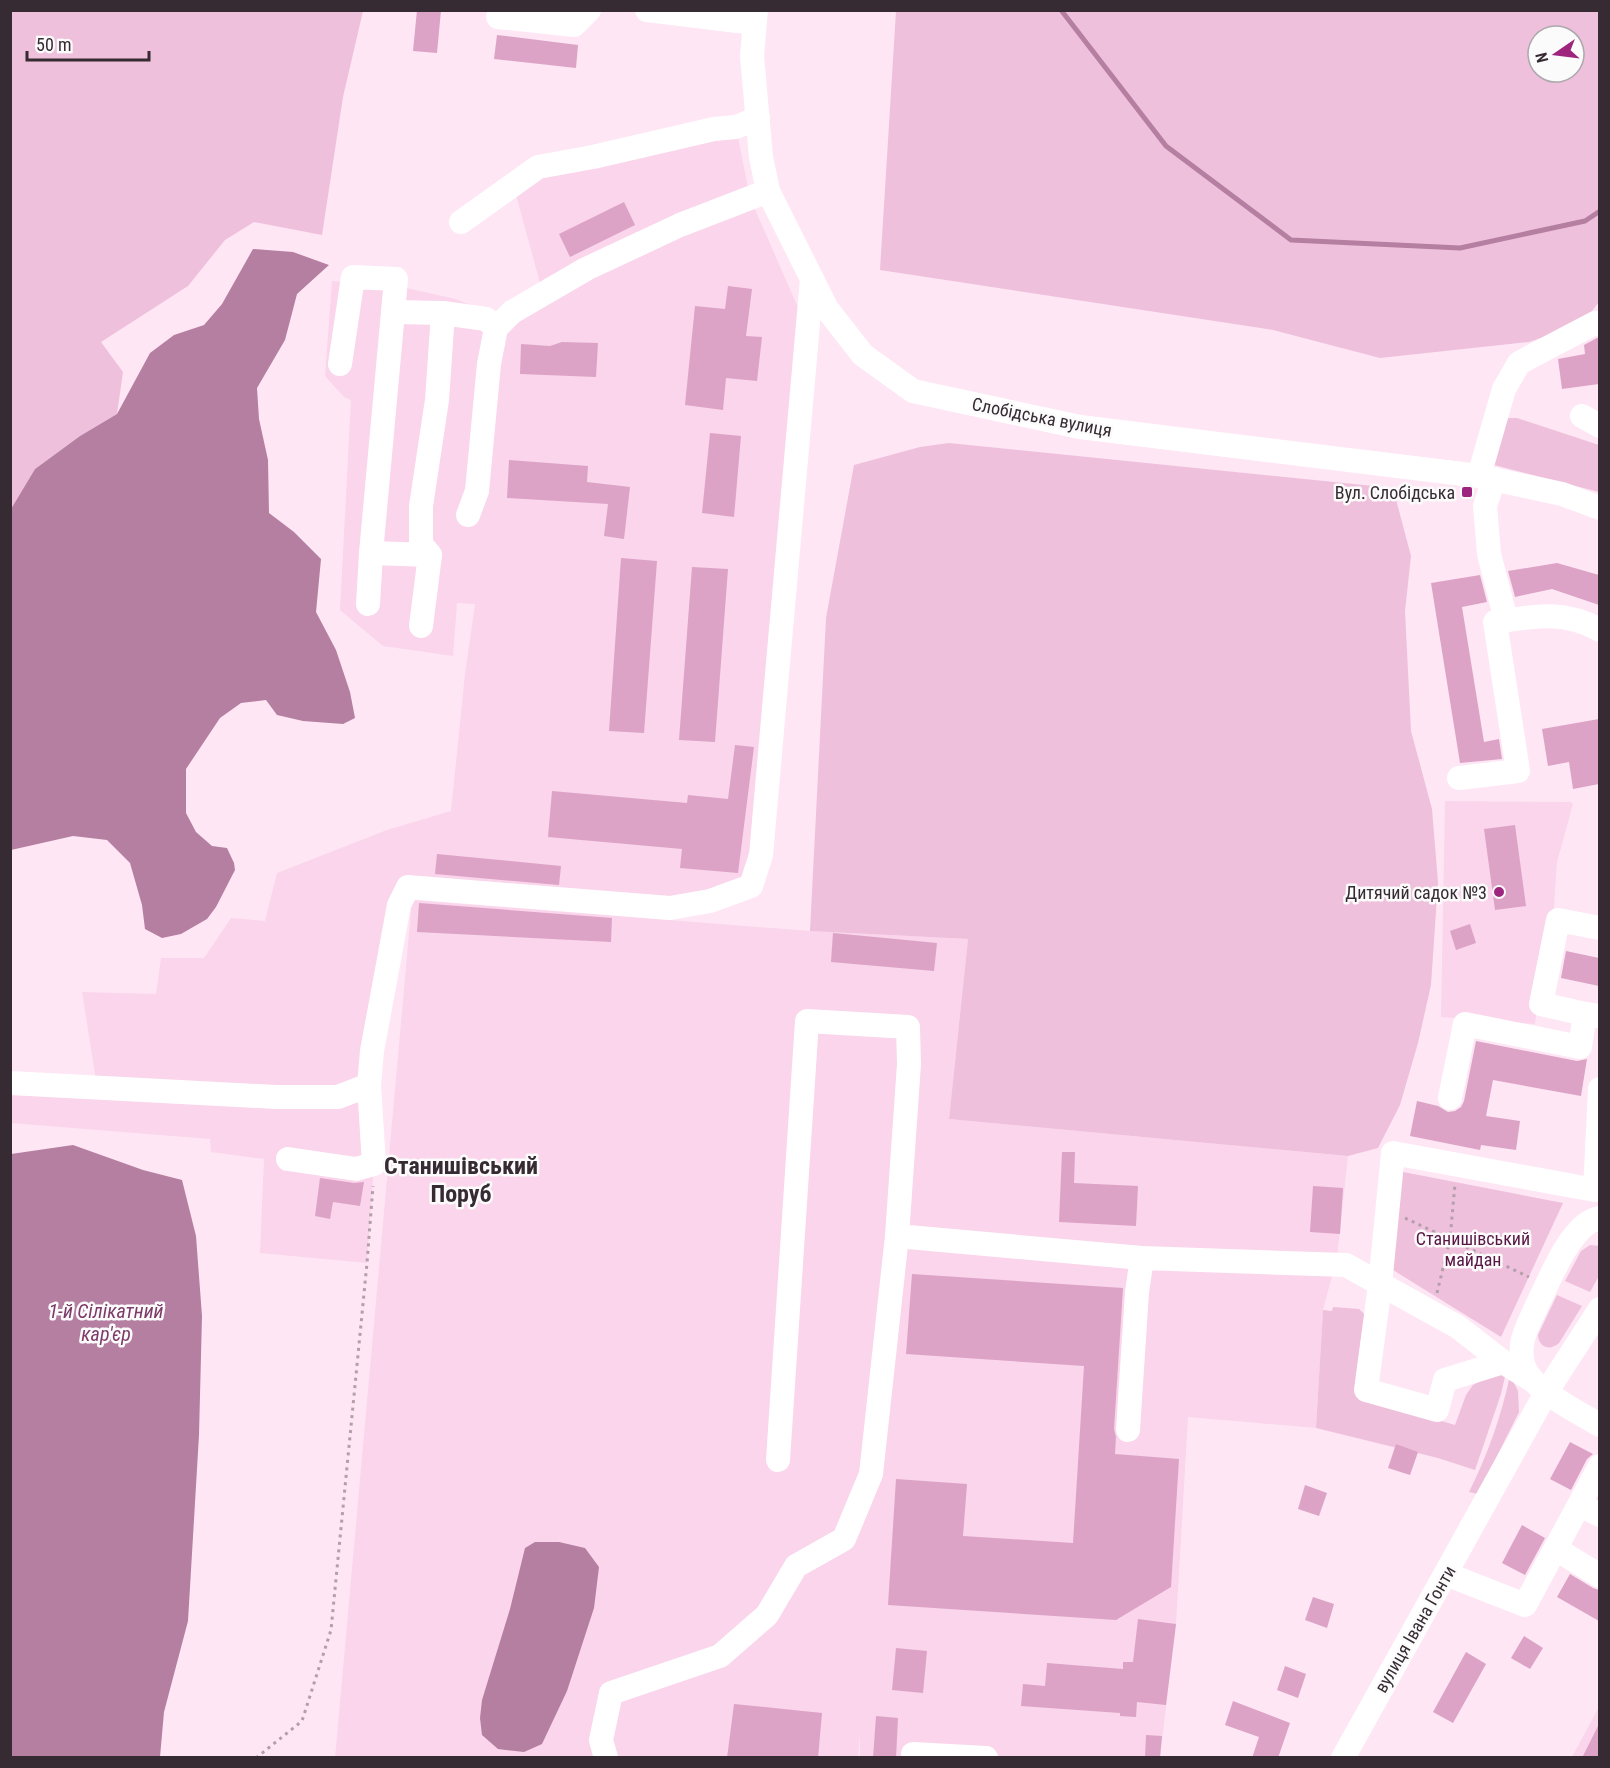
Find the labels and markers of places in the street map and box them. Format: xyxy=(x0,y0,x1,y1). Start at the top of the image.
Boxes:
place label: Вул. Слобідська xyxy=(1335,482,1455,503)
marker: Вул. Слобідська xyxy=(1460,485,1474,499)
place label: Дитячий садок №3 xyxy=(1345,882,1487,903)
marker: Дитячий садок №3 xyxy=(1492,885,1506,899)

